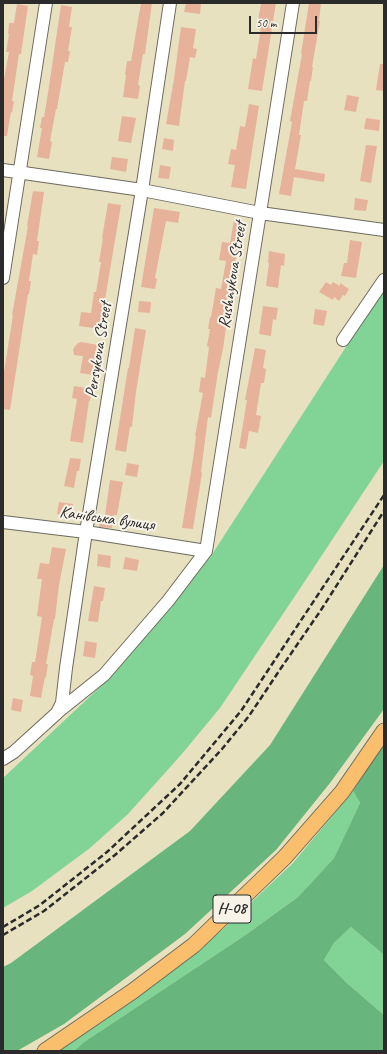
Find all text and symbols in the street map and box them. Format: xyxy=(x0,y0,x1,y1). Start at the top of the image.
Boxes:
scale bar xyxy=(251,8,319,34)
text: 50 m xyxy=(256,15,276,31)
street label: Rushnykova Street xyxy=(214,220,252,330)
street label: Persykova Street xyxy=(81,301,117,399)
street label: Канівська вулиця xyxy=(58,502,156,536)
road number: Н-08 xyxy=(213,895,251,923)

